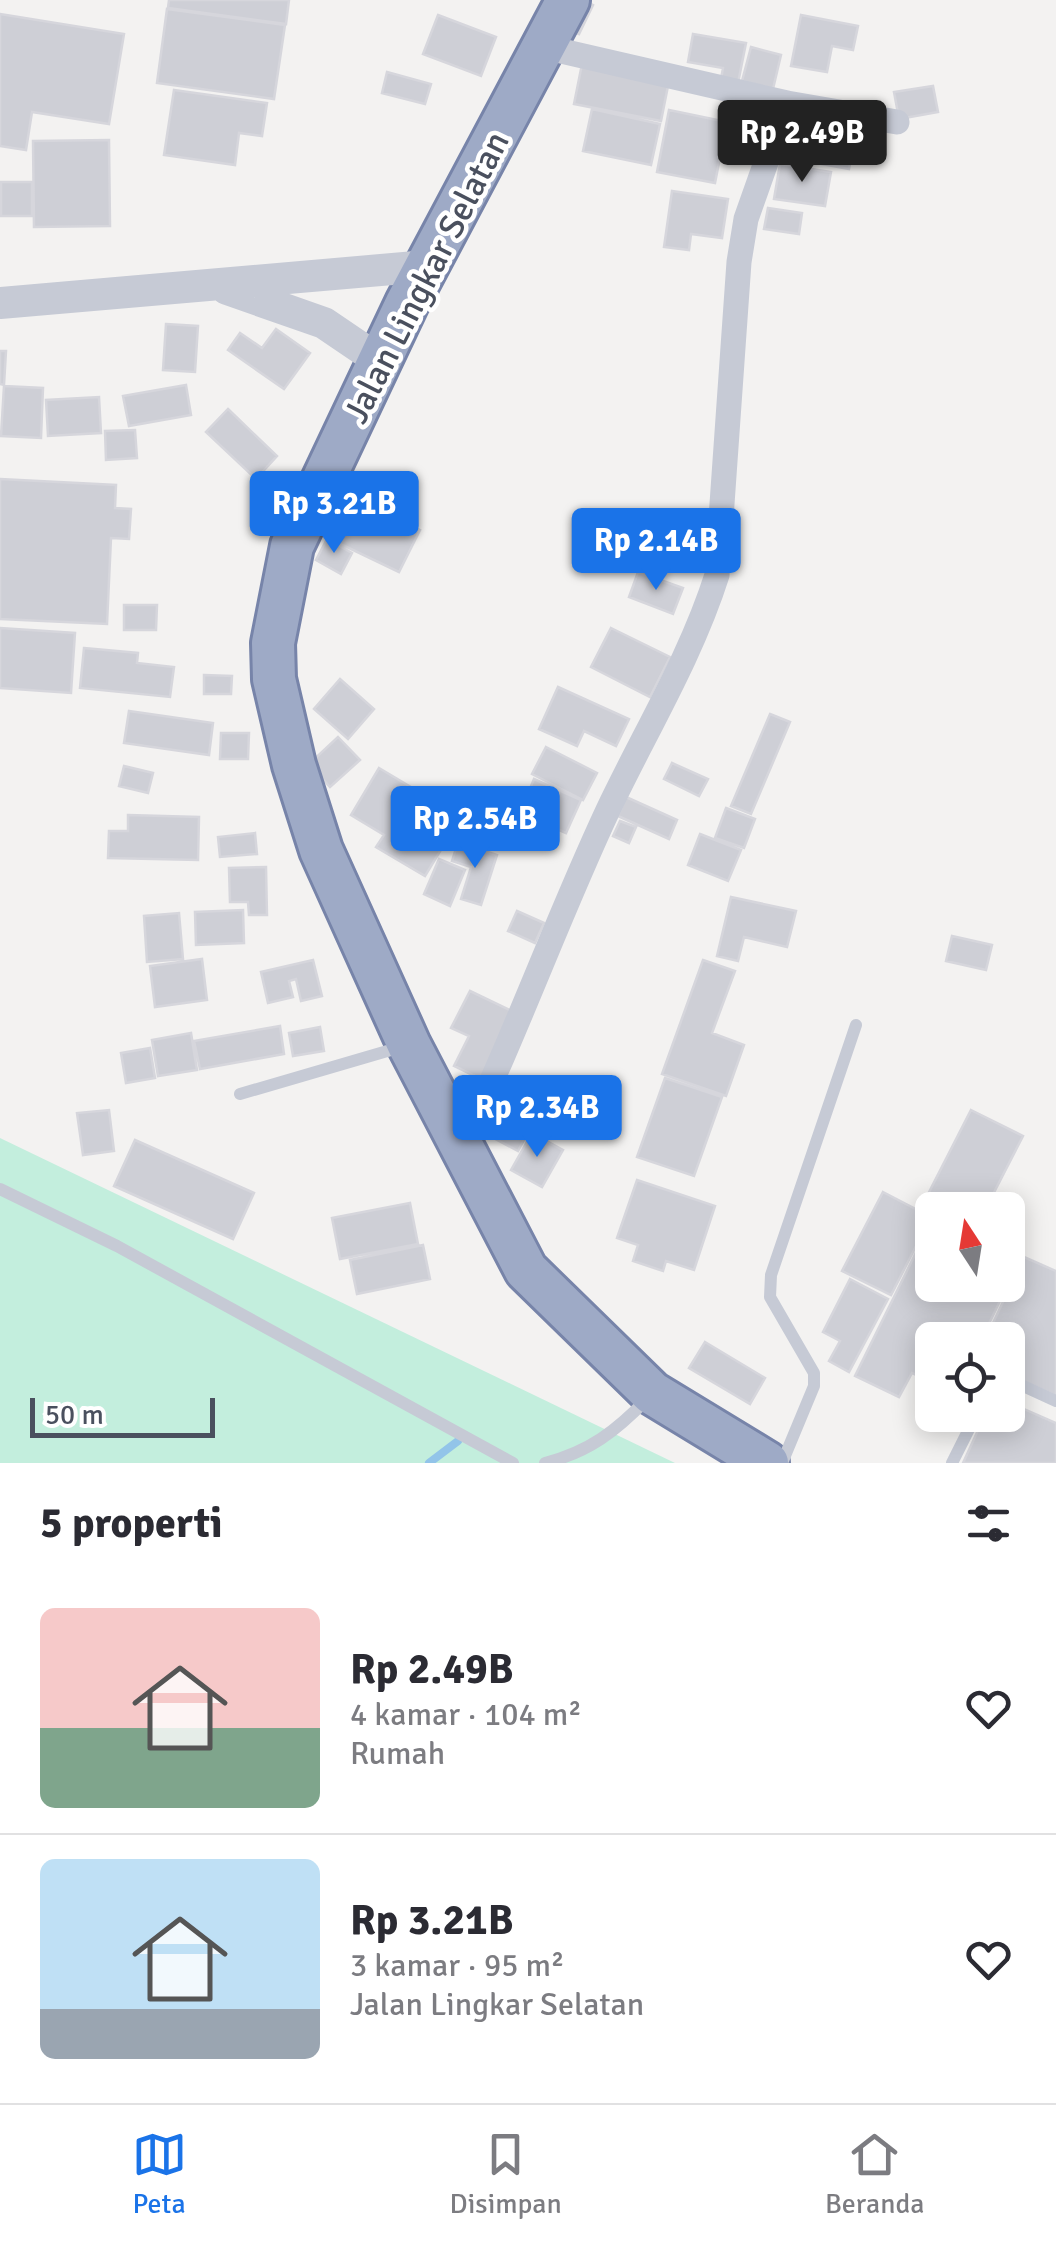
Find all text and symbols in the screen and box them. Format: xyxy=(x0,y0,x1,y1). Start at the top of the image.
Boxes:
pin: Rp 2.49B xyxy=(699,100,905,185)
text: Rp 2.49B xyxy=(740,113,864,152)
street label: Jalan Lingkar Selatan xyxy=(334,124,519,430)
pin: Rp 3.21B xyxy=(231,471,437,556)
text: Rp 3.21B xyxy=(272,484,396,523)
pin: Rp 2.14B xyxy=(553,508,759,593)
text: Rp 2.14B xyxy=(594,521,718,560)
pin: Rp 2.54B xyxy=(372,786,578,871)
text: Rp 2.54B xyxy=(413,799,537,838)
pin: Rp 2.34B xyxy=(434,1075,640,1160)
text: Rp 2.34B xyxy=(475,1088,599,1127)
north arrow xyxy=(915,1192,1025,1302)
map controls xyxy=(915,1192,1025,1432)
button: locate xyxy=(915,1322,1025,1432)
scale bar xyxy=(30,1393,215,1438)
text: 50 m xyxy=(45,1398,104,1432)
icon: filters xyxy=(961,1496,1016,1551)
text: 5 properti xyxy=(40,1498,223,1549)
text: Rp 2.49B xyxy=(350,1644,514,1695)
icon: home xyxy=(120,1648,240,1768)
icon: heart xyxy=(961,1681,1016,1736)
text: 4 kamar · 104 m² xyxy=(350,1695,582,1734)
text: Rumah xyxy=(350,1734,445,1773)
text: Rp 3.21B xyxy=(350,1895,514,1946)
icon: home xyxy=(120,1899,240,2019)
icon: heart xyxy=(961,1932,1016,1987)
text: 3 kamar · 95 m² xyxy=(350,1946,564,1985)
text: Jalan Lingkar Selatan xyxy=(350,1985,644,2024)
tab: Peta xyxy=(132,2127,187,2221)
tab: Disimpan xyxy=(450,2127,562,2221)
tab: Beranda xyxy=(825,2127,924,2221)

